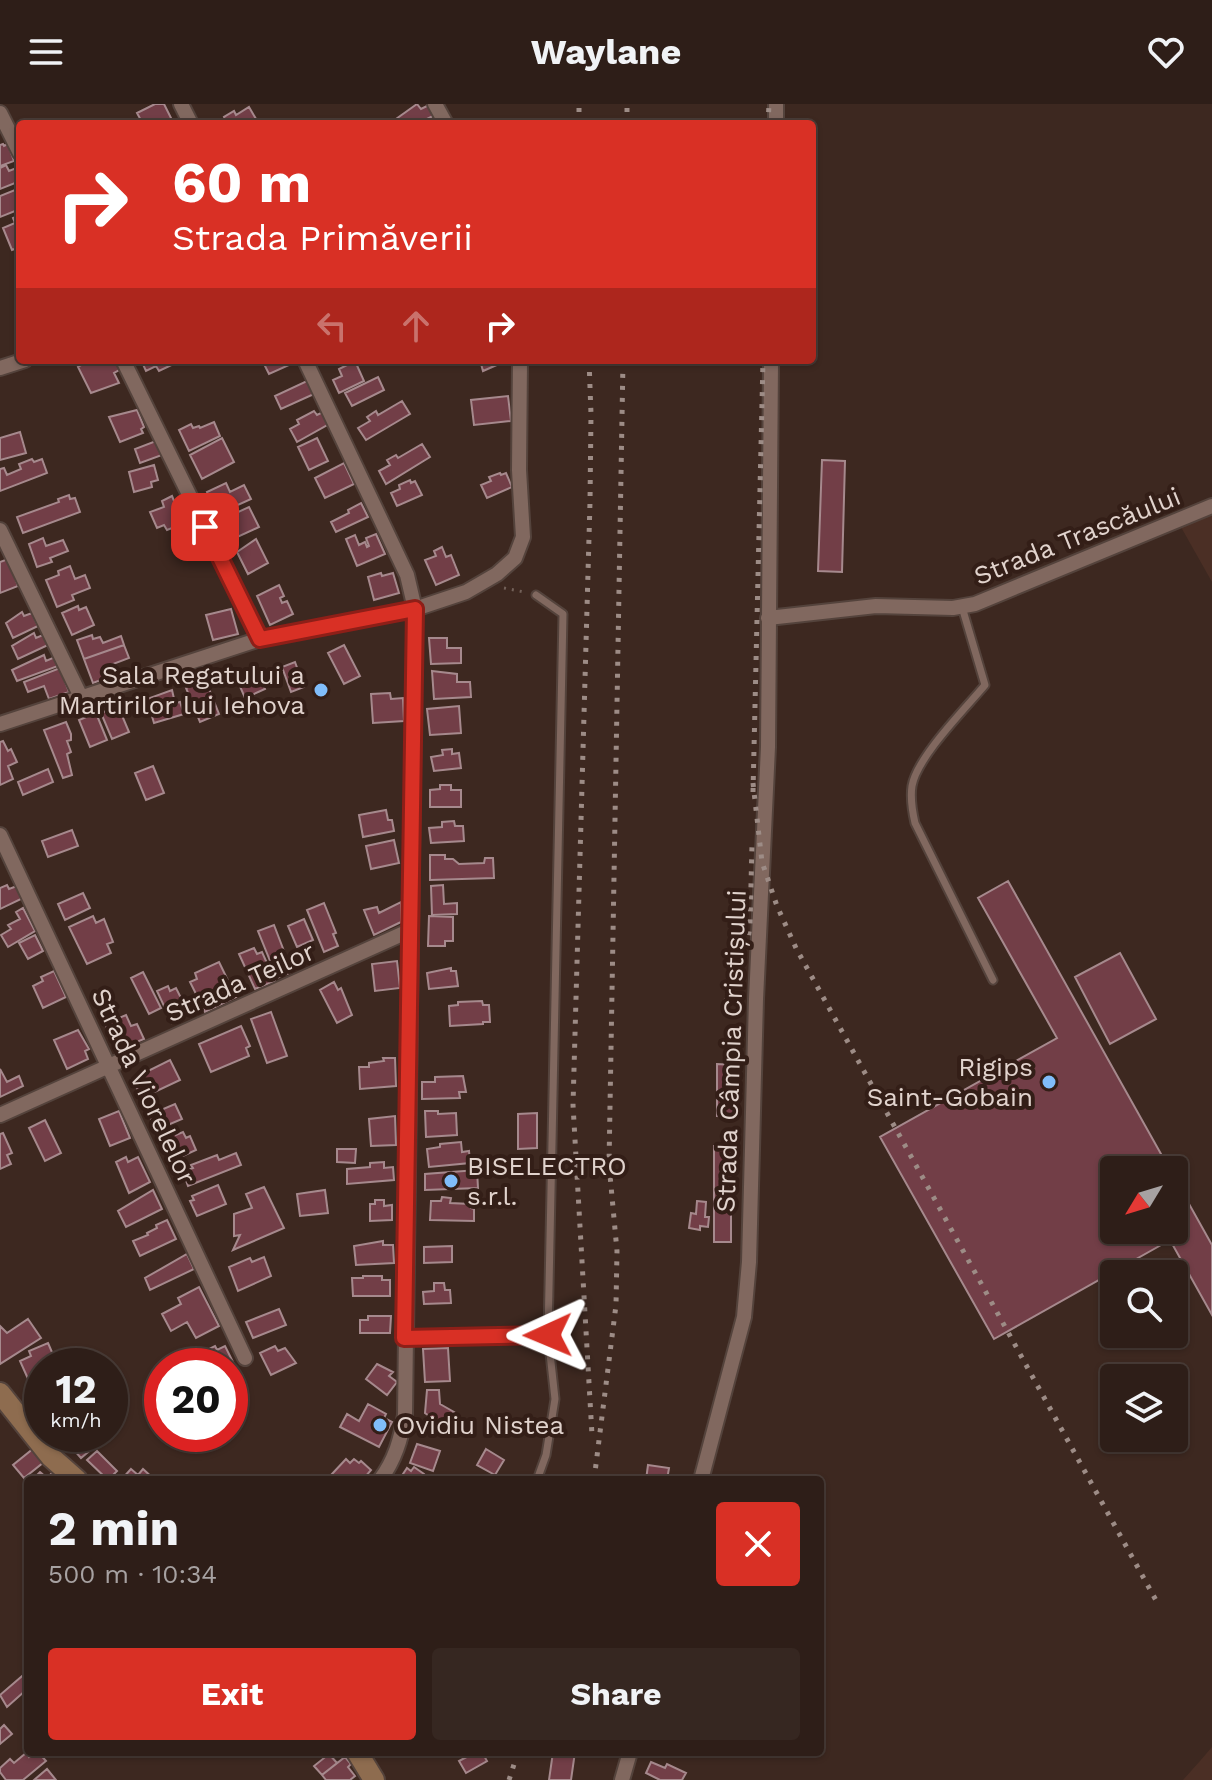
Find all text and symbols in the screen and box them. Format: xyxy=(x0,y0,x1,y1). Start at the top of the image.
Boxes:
icon: menu xyxy=(24,30,68,74)
icon: heart xyxy=(1144,30,1188,74)
text: Waylane xyxy=(531,31,681,73)
text: 60 m xyxy=(172,150,311,216)
icon: right xyxy=(40,152,144,256)
text: Strada Primăverii xyxy=(172,217,473,259)
icon: left xyxy=(310,304,354,348)
icon: ahead xyxy=(394,304,438,348)
icon: right xyxy=(478,304,522,348)
street label: Strada Trascăului xyxy=(969,481,1185,591)
pin xyxy=(171,493,239,561)
icon: arrive xyxy=(183,505,227,549)
place label: Sala Regatului a Martirilor lui Iehova xyxy=(59,660,305,720)
marker: Sala Regatului a Martirilor lui Iehova xyxy=(312,681,330,699)
street label: Strada Câmpia Cristișului xyxy=(710,889,752,1213)
street label: Strada Teilor xyxy=(161,936,319,1028)
street label: Strada Viorelelor xyxy=(85,983,203,1189)
place label: Rigips Saint-Gobain xyxy=(867,1052,1033,1112)
marker: Rigips Saint-Gobain xyxy=(1040,1073,1058,1091)
place label: BISELECTRO s.r.l. xyxy=(467,1151,627,1211)
north arrow xyxy=(1100,1156,1188,1244)
map controls xyxy=(1100,1156,1188,1452)
marker: BISELECTRO s.r.l. xyxy=(442,1172,460,1190)
button: search xyxy=(1100,1260,1188,1348)
position arrow xyxy=(506,1293,590,1377)
speed limit sign: 20 xyxy=(144,1348,248,1452)
button: layers xyxy=(1100,1364,1188,1452)
text: 12 xyxy=(55,1366,97,1413)
text: km/h xyxy=(50,1408,102,1432)
place label: Ovidiu Nistea xyxy=(396,1410,565,1440)
marker: Ovidiu Nistea xyxy=(371,1416,389,1434)
text: 2 min xyxy=(48,1500,179,1557)
button: close xyxy=(716,1502,800,1586)
text: 500 m · 10:34 xyxy=(48,1559,217,1589)
button: Exit xyxy=(48,1648,416,1740)
button: Share xyxy=(432,1648,800,1740)

